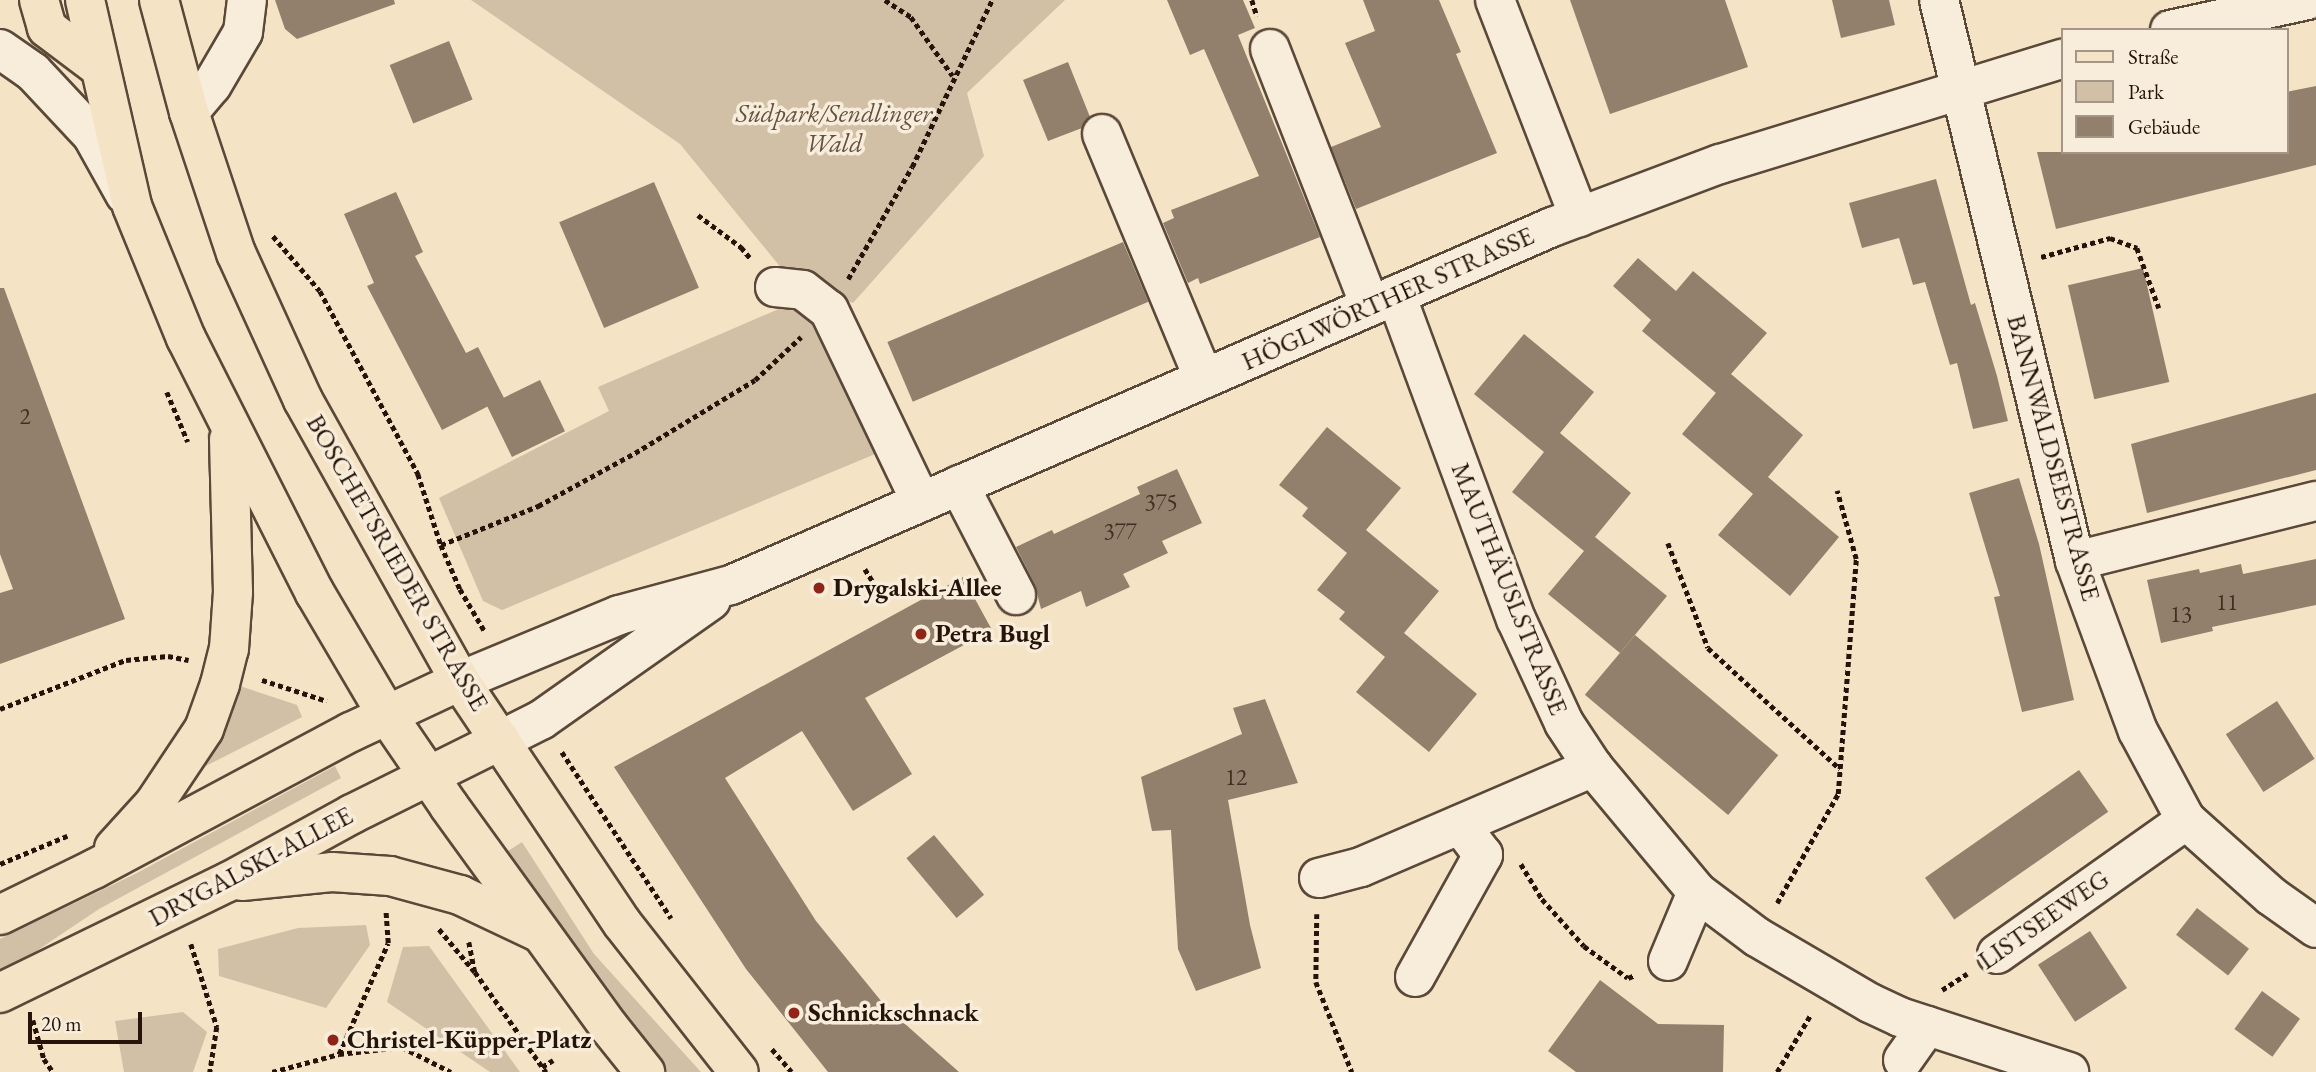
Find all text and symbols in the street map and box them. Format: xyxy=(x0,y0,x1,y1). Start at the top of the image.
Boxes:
legend xyxy=(2060,28,2288,154)
text: Straße xyxy=(2128,43,2179,70)
text: Park xyxy=(2128,78,2164,105)
park label: Südpark/Sendlinger Wald xyxy=(736,98,932,160)
text: Gebäude xyxy=(2128,113,2200,140)
street label: HÖGLWÖRTHER STRASSE xyxy=(1237,220,1539,378)
street label: BANNWALDSEESTRASSE xyxy=(2000,311,2106,605)
house number: 2 xyxy=(19,402,31,430)
street label: BOSCHETSRIEDER STRASSE xyxy=(299,409,495,717)
street label: MAUTHÄUSLSTRASSE xyxy=(1444,458,1574,720)
house number: 375 xyxy=(1144,488,1178,516)
house number: 377 xyxy=(1103,517,1137,545)
place label: Drygalski-Allee xyxy=(833,572,1002,604)
marker: Drygalski-Allee xyxy=(811,580,827,596)
house number: 11 xyxy=(2216,588,2238,616)
house number: 13 xyxy=(2170,600,2192,628)
place label: Petra Bugl xyxy=(935,618,1050,650)
marker: Petra Bugl xyxy=(913,626,929,642)
house number: 12 xyxy=(1225,763,1247,791)
street label: DRYGALSKI-ALLEE xyxy=(144,800,358,934)
street label: LISTSEEWEG xyxy=(1973,864,2115,976)
place label: Schnickschnack xyxy=(808,997,978,1029)
scale bar xyxy=(32,998,145,1042)
marker: Schnickschnack xyxy=(786,1005,802,1021)
text: 20 m xyxy=(41,1010,82,1037)
place label: Christel-Küpper-Platz xyxy=(347,1024,592,1056)
marker: Christel-Küpper-Platz xyxy=(325,1032,341,1048)

